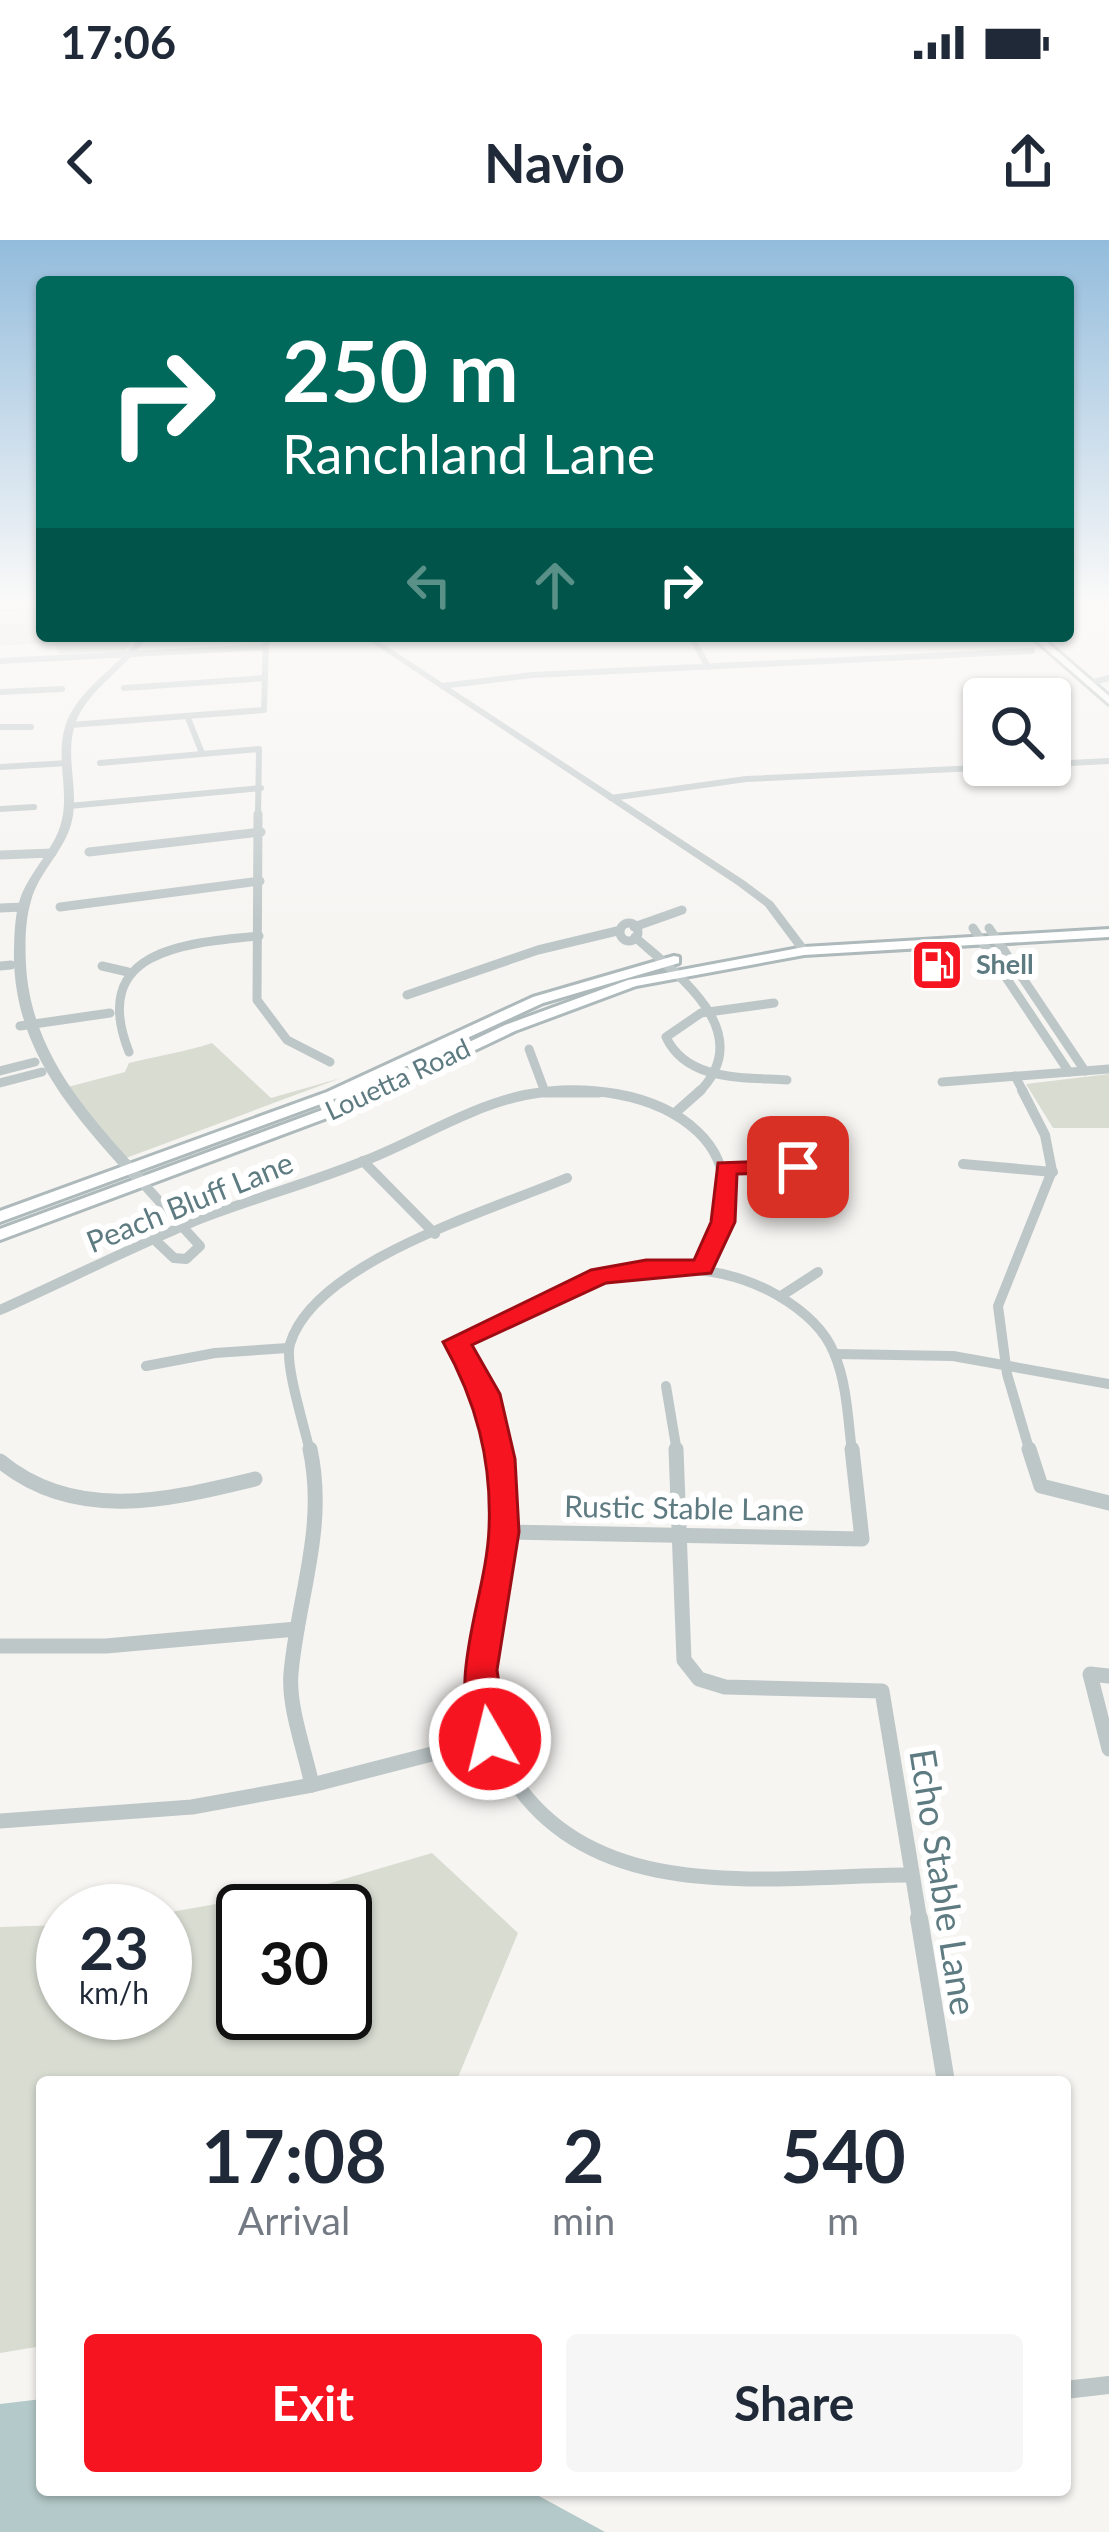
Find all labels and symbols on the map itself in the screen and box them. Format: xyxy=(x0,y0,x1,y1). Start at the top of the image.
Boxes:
fuel station icon: Shell xyxy=(909,937,965,993)
place label: Shell xyxy=(976,947,1034,980)
street label: Louetta Road xyxy=(320,1031,475,1127)
pin xyxy=(747,1116,849,1218)
street label: Peach Bluff Lane xyxy=(81,1143,298,1259)
street label: Rustic Stable Lane xyxy=(564,1487,804,1527)
position arrow xyxy=(427,1676,553,1802)
street label: Echo Stable Lane xyxy=(901,1746,987,2018)
speed limit sign: 30 xyxy=(216,1884,372,2040)

